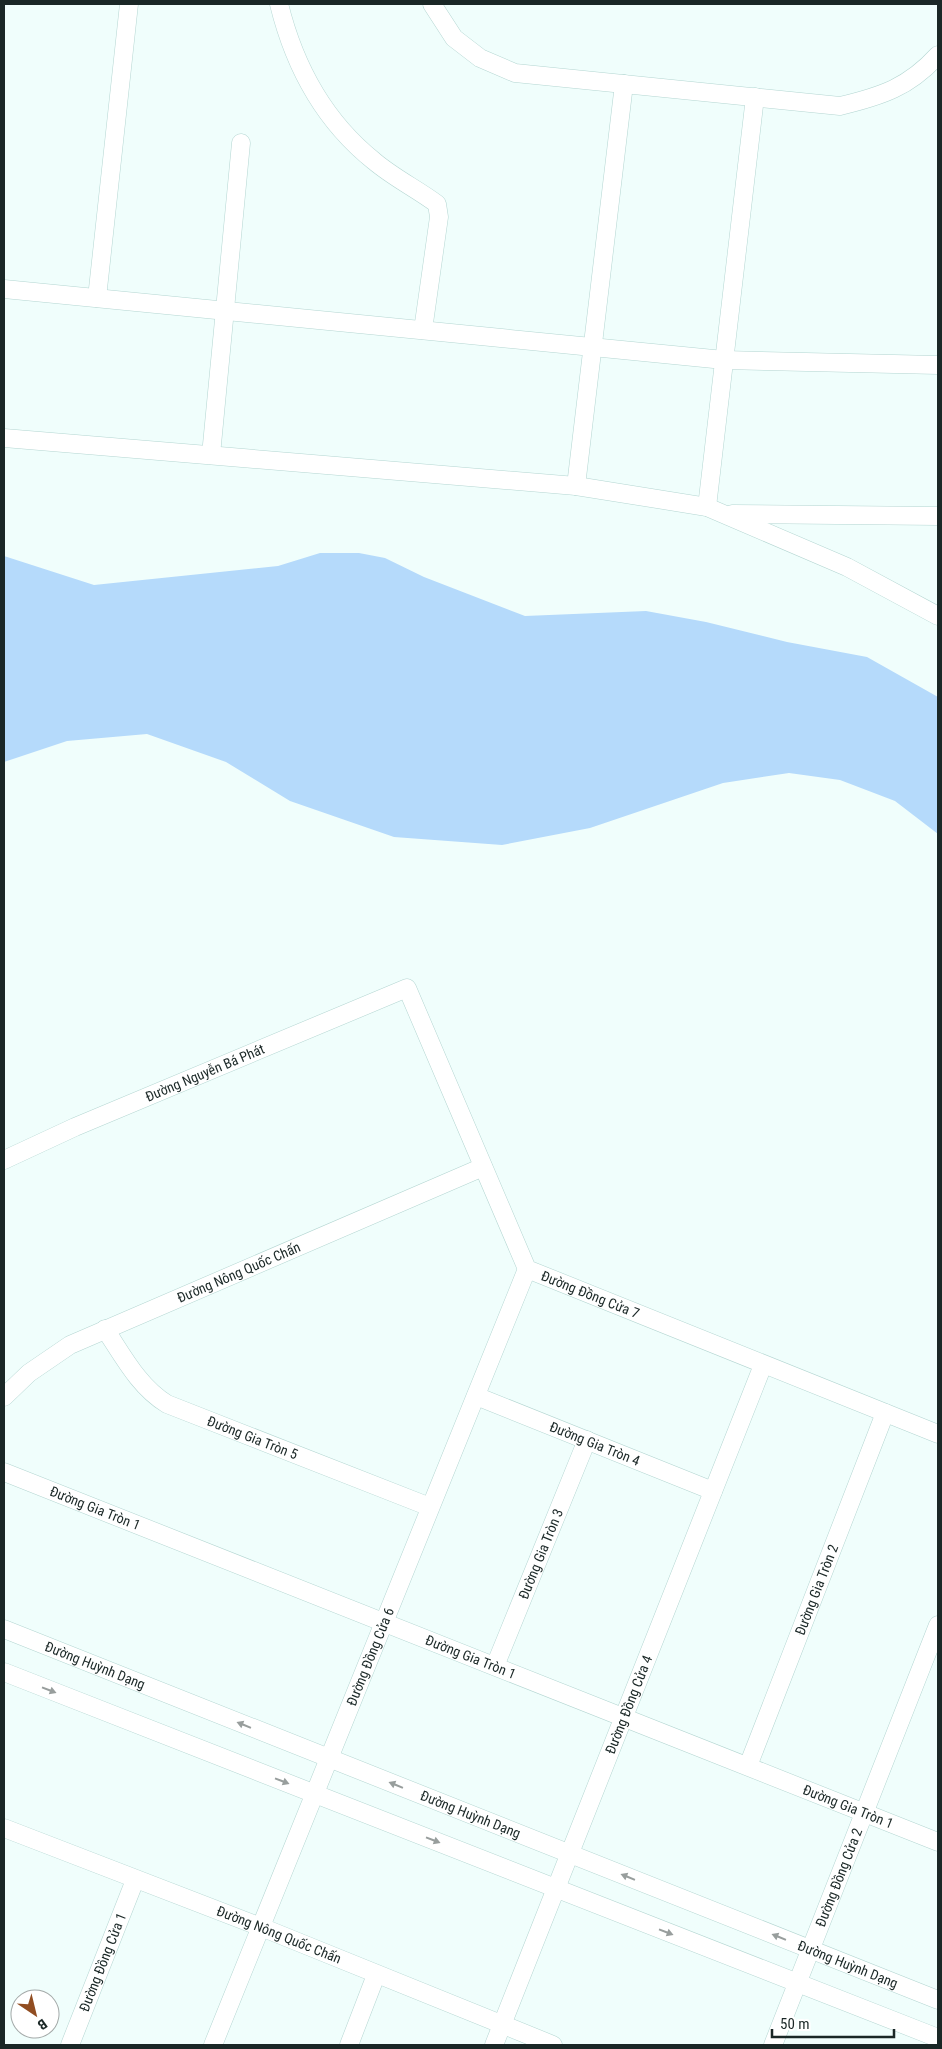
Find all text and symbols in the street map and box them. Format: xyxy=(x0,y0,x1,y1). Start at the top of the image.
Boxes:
street label: Đường Nguyễn Bá Phát xyxy=(143,1041,267,1105)
street label: Đường Nông Quốc Chấn xyxy=(175,1239,303,1306)
street label: Đường Đồng Cửa 7 xyxy=(539,1268,642,1321)
street label: Đường Gia Tròn 5 xyxy=(205,1413,300,1462)
street label: Đường Gia Tròn 4 xyxy=(547,1418,642,1469)
street label: Đường Gia Tròn 1 xyxy=(48,1483,143,1533)
street label: Đường Gia Tròn 3 xyxy=(515,1506,566,1601)
street label: Đường Gia Tròn 2 xyxy=(792,1542,841,1637)
street label: Đường Đồng Cửa 6 xyxy=(343,1605,397,1708)
street label: Đường Gia Tròn 1 xyxy=(423,1632,518,1682)
street label: Đường Huỳnh Dạng xyxy=(43,1638,147,1692)
street label: Đường Đồng Cửa 4 xyxy=(602,1653,655,1756)
one-way arrow xyxy=(42,1686,57,1694)
one-way arrow xyxy=(237,1721,252,1728)
one-way arrow xyxy=(275,1777,290,1785)
one-way arrow xyxy=(388,1780,403,1788)
street label: Đường Gia Tròn 1 xyxy=(801,1781,896,1832)
street label: Đường Huỳnh Dạng xyxy=(418,1787,523,1841)
street label: Đường Đồng Cửa 2 xyxy=(812,1826,865,1929)
one-way arrow xyxy=(426,1837,440,1845)
one-way arrow xyxy=(621,1872,635,1880)
street label: Đường Nông Quốc Chấn xyxy=(215,1903,344,1967)
street label: Đường Đồng Cửa 1 xyxy=(76,1911,129,2014)
one-way arrow xyxy=(659,1928,673,1936)
one-way arrow xyxy=(772,1932,786,1940)
street label: Đường Huỳnh Dạng xyxy=(795,1937,900,1991)
north arrow xyxy=(10,1989,60,2039)
scale bar xyxy=(772,2006,894,2038)
text: 50 m xyxy=(780,2015,810,2033)
text: B xyxy=(35,2016,50,2034)

